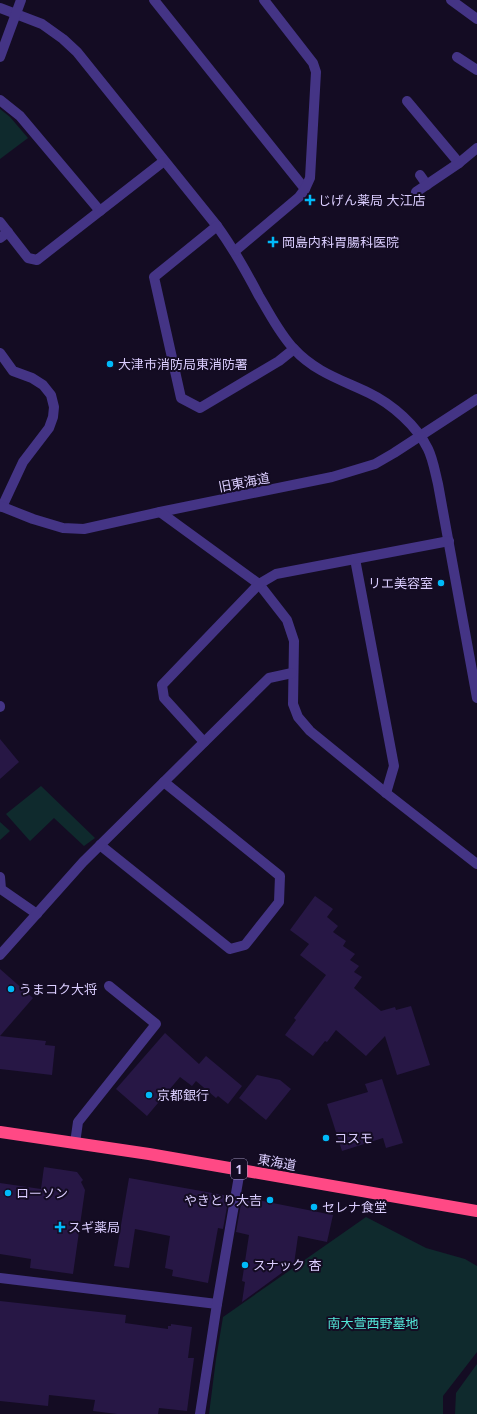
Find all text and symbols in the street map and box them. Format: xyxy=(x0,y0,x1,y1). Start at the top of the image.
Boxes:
place label: じげん薬局 大江店 xyxy=(318,191,425,209)
marker: じげん薬局 大江店 xyxy=(305,195,315,205)
place label: 岡島内科胃腸科医院 xyxy=(282,233,399,251)
marker: 岡島内科胃腸科医院 xyxy=(267,236,279,248)
place label: 大津市消防局東消防署 xyxy=(118,355,248,373)
marker: 大津市消防局東消防署 xyxy=(105,359,115,369)
street label: 旧東海道 xyxy=(217,468,271,496)
place label: リエ美容室 xyxy=(368,574,433,592)
marker: リエ美容室 xyxy=(436,578,446,588)
place label: うまコク大将 xyxy=(19,980,97,998)
marker: うまコク大将 xyxy=(6,984,16,994)
place label: 京都銀行 xyxy=(157,1086,209,1104)
marker: 京都銀行 xyxy=(144,1090,154,1100)
place label: コスモ xyxy=(334,1129,373,1147)
marker: コスモ xyxy=(321,1133,331,1143)
street label: 東海道 xyxy=(256,1150,298,1174)
road number: 1 xyxy=(231,1159,247,1179)
place label: ローソン xyxy=(16,1184,68,1202)
marker: ローソン xyxy=(3,1188,13,1198)
place label: やきとり大吉 xyxy=(184,1191,262,1209)
marker: やきとり大吉 xyxy=(265,1195,275,1205)
place label: セレナ食堂 xyxy=(322,1198,387,1216)
marker: セレナ食堂 xyxy=(309,1202,319,1212)
place label: スギ薬局 xyxy=(68,1218,120,1236)
marker: スギ薬局 xyxy=(55,1222,65,1232)
place label: スナック 杏 xyxy=(253,1256,321,1274)
marker: スナック 杏 xyxy=(240,1260,250,1270)
park label: 南大萱西野墓地 xyxy=(327,1314,419,1332)

